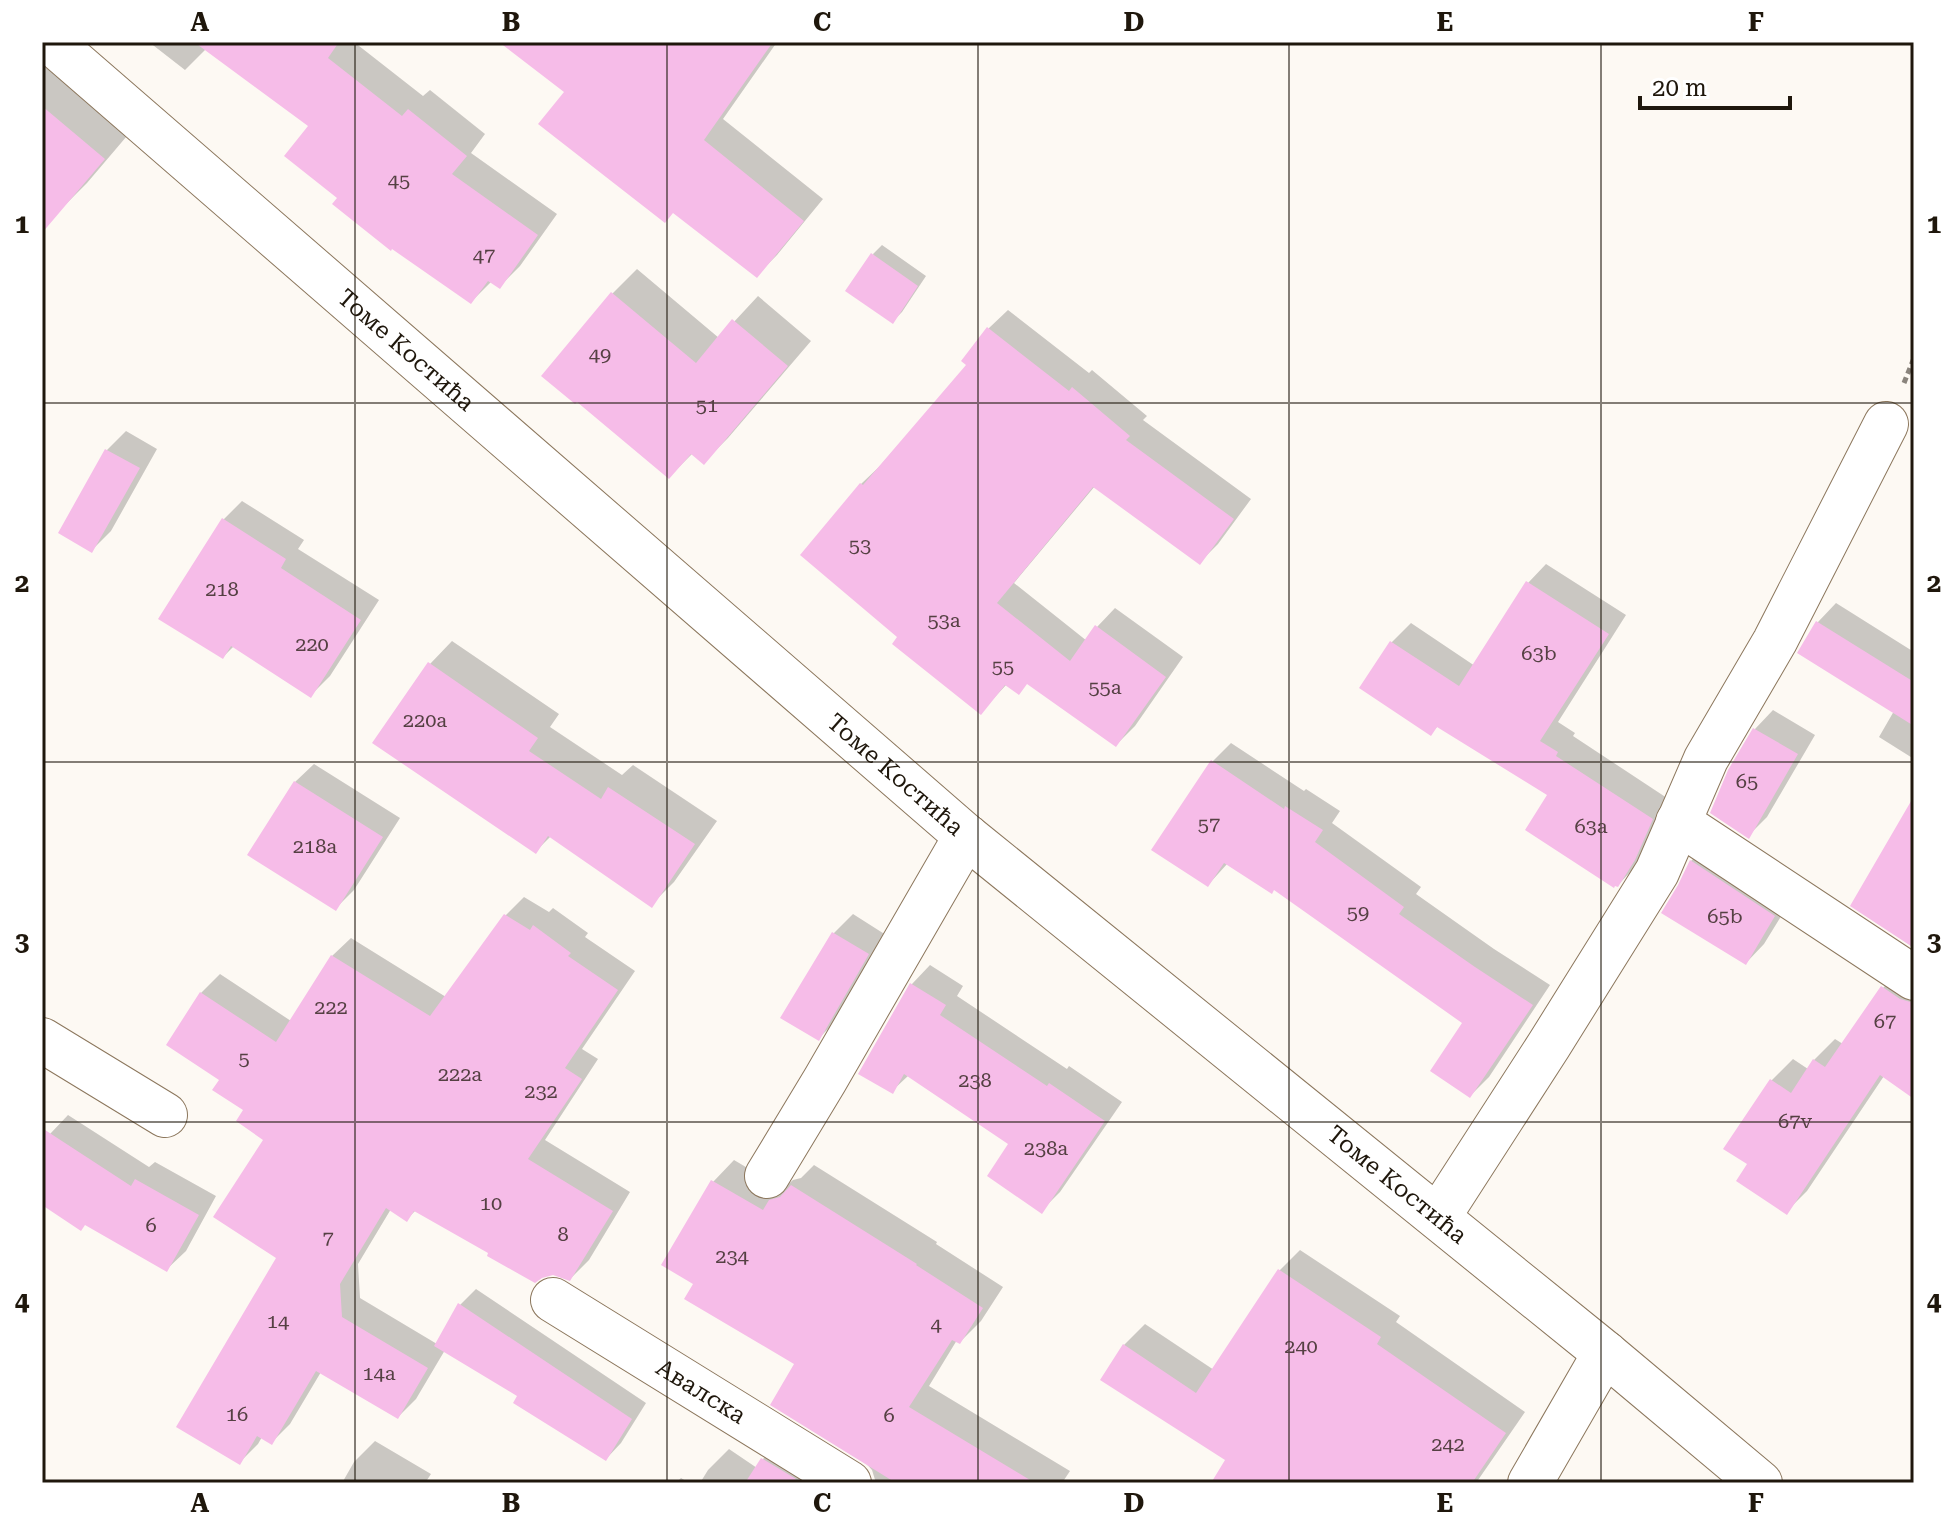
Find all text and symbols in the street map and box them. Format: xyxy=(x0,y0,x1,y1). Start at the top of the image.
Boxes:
text: A xyxy=(191,7,210,37)
text: B xyxy=(502,7,520,37)
text: C xyxy=(813,7,831,37)
text: D xyxy=(1124,7,1144,37)
text: E xyxy=(1437,7,1453,37)
text: F xyxy=(1748,7,1764,37)
scale bar xyxy=(1640,60,1790,110)
text: 20 m xyxy=(1652,74,1707,102)
house number: 45 xyxy=(388,168,410,192)
text: 1 xyxy=(15,209,29,239)
text: 1 xyxy=(1927,209,1941,239)
house number: 47 xyxy=(473,243,495,267)
street label: Томе Костића xyxy=(332,283,480,417)
house number: 49 xyxy=(589,342,611,366)
house number: 51 xyxy=(696,393,718,417)
house number: 53 xyxy=(849,533,871,557)
text: 2 xyxy=(15,568,29,598)
text: 2 xyxy=(1927,568,1941,598)
house number: 218 xyxy=(205,577,239,601)
house number: 53a xyxy=(927,608,961,632)
house number: 220 xyxy=(295,632,329,656)
house number: 63b xyxy=(1521,641,1557,665)
house number: 55 xyxy=(992,654,1014,678)
house number: 55a xyxy=(1088,675,1122,699)
house number: 220a xyxy=(403,708,447,732)
street label: Томе Костића xyxy=(821,708,969,841)
house number: 65 xyxy=(1736,769,1758,793)
house number: 57 xyxy=(1198,812,1220,836)
house number: 63a xyxy=(1574,814,1608,838)
house number: 218a xyxy=(293,834,337,858)
house number: 59 xyxy=(1347,900,1369,924)
house number: 65b xyxy=(1707,904,1743,928)
text: 3 xyxy=(15,927,29,957)
text: 3 xyxy=(1927,927,1941,957)
house number: 222 xyxy=(314,995,348,1019)
house number: 67 xyxy=(1874,1009,1896,1033)
house number: 5 xyxy=(238,1046,250,1070)
house number: 222a xyxy=(438,1062,482,1086)
house number: 238 xyxy=(958,1068,992,1092)
house number: 232 xyxy=(524,1079,558,1103)
house number: 67v xyxy=(1778,1109,1812,1133)
street label: Томе Костића xyxy=(1322,1120,1473,1250)
house number: 238a xyxy=(1024,1136,1068,1160)
house number: 10 xyxy=(480,1191,502,1215)
house number: 6 xyxy=(145,1213,157,1237)
house number: 8 xyxy=(557,1222,569,1246)
house number: 7 xyxy=(322,1226,334,1250)
house number: 234 xyxy=(715,1244,750,1268)
text: 4 xyxy=(15,1286,30,1316)
text: 4 xyxy=(1927,1286,1942,1316)
house number: 14 xyxy=(267,1309,290,1333)
house number: 4 xyxy=(930,1312,942,1336)
house number: 240 xyxy=(1284,1334,1318,1358)
street label: Авалска xyxy=(651,1353,751,1430)
house number: 14a xyxy=(362,1361,396,1385)
house number: 16 xyxy=(226,1402,248,1426)
house number: 6 xyxy=(883,1403,895,1427)
house number: 242 xyxy=(1431,1432,1465,1456)
text: A xyxy=(191,1488,210,1518)
text: B xyxy=(502,1488,520,1518)
text: C xyxy=(813,1488,831,1518)
text: D xyxy=(1124,1488,1144,1518)
text: E xyxy=(1437,1488,1453,1518)
text: F xyxy=(1748,1488,1764,1518)

